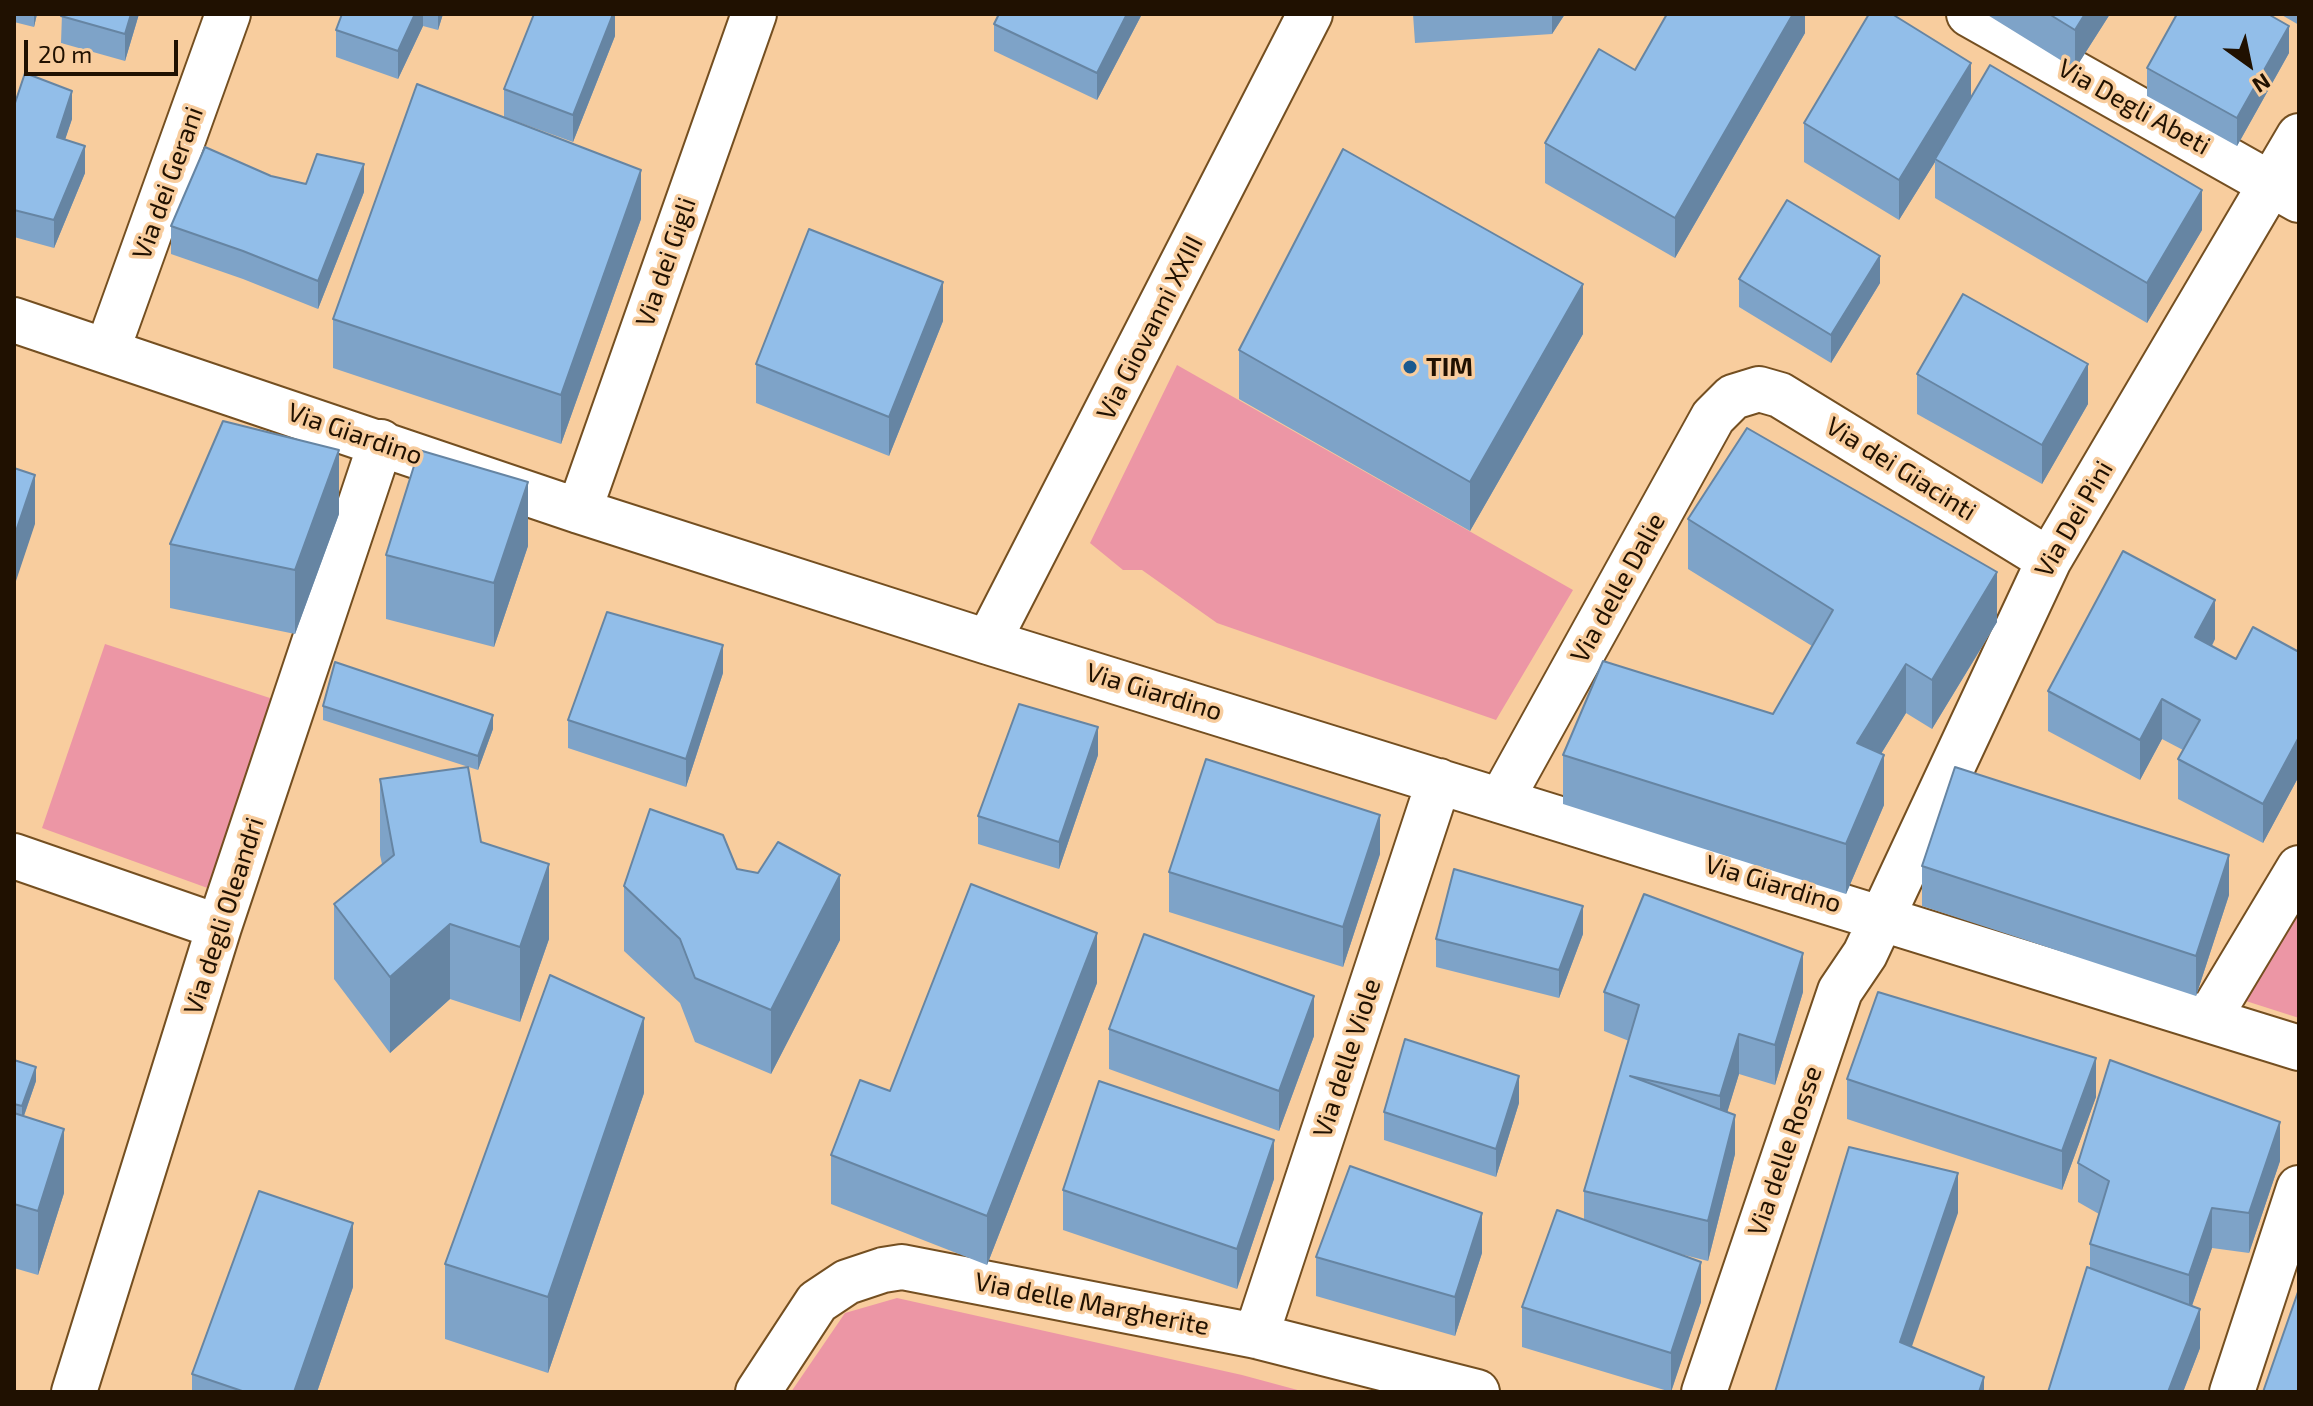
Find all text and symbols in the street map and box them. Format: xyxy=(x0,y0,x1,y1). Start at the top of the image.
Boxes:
scale bar xyxy=(28,24,182,74)
north arrow xyxy=(2209,24,2289,104)
text: 20 m xyxy=(38,39,92,68)
street label: Via Degli Abeti xyxy=(2052,52,2216,162)
text: N xyxy=(2248,69,2276,99)
street label: Via dei Gerani xyxy=(126,102,210,264)
street label: Via dei Gigli xyxy=(629,193,703,331)
street label: Via Giovanni XXIII xyxy=(1090,231,1210,425)
place label: TIM xyxy=(1426,351,1473,383)
marker: TIM xyxy=(1401,358,1419,376)
street label: Via Giardino xyxy=(283,396,427,472)
street label: Via dei Giacinti xyxy=(1820,410,1982,528)
street label: Via Dei Pini xyxy=(2028,455,2120,583)
street label: Via delle Dalie xyxy=(1564,508,1672,668)
street label: Via Giardino xyxy=(1082,657,1226,727)
street label: Via degli Oleandri xyxy=(177,813,271,1019)
street label: Via Giardino xyxy=(1701,849,1845,919)
street label: Via delle Viole xyxy=(1307,975,1387,1141)
street label: Via delle Rosse xyxy=(1741,1062,1829,1240)
street label: Via delle Margherite xyxy=(972,1266,1212,1342)

